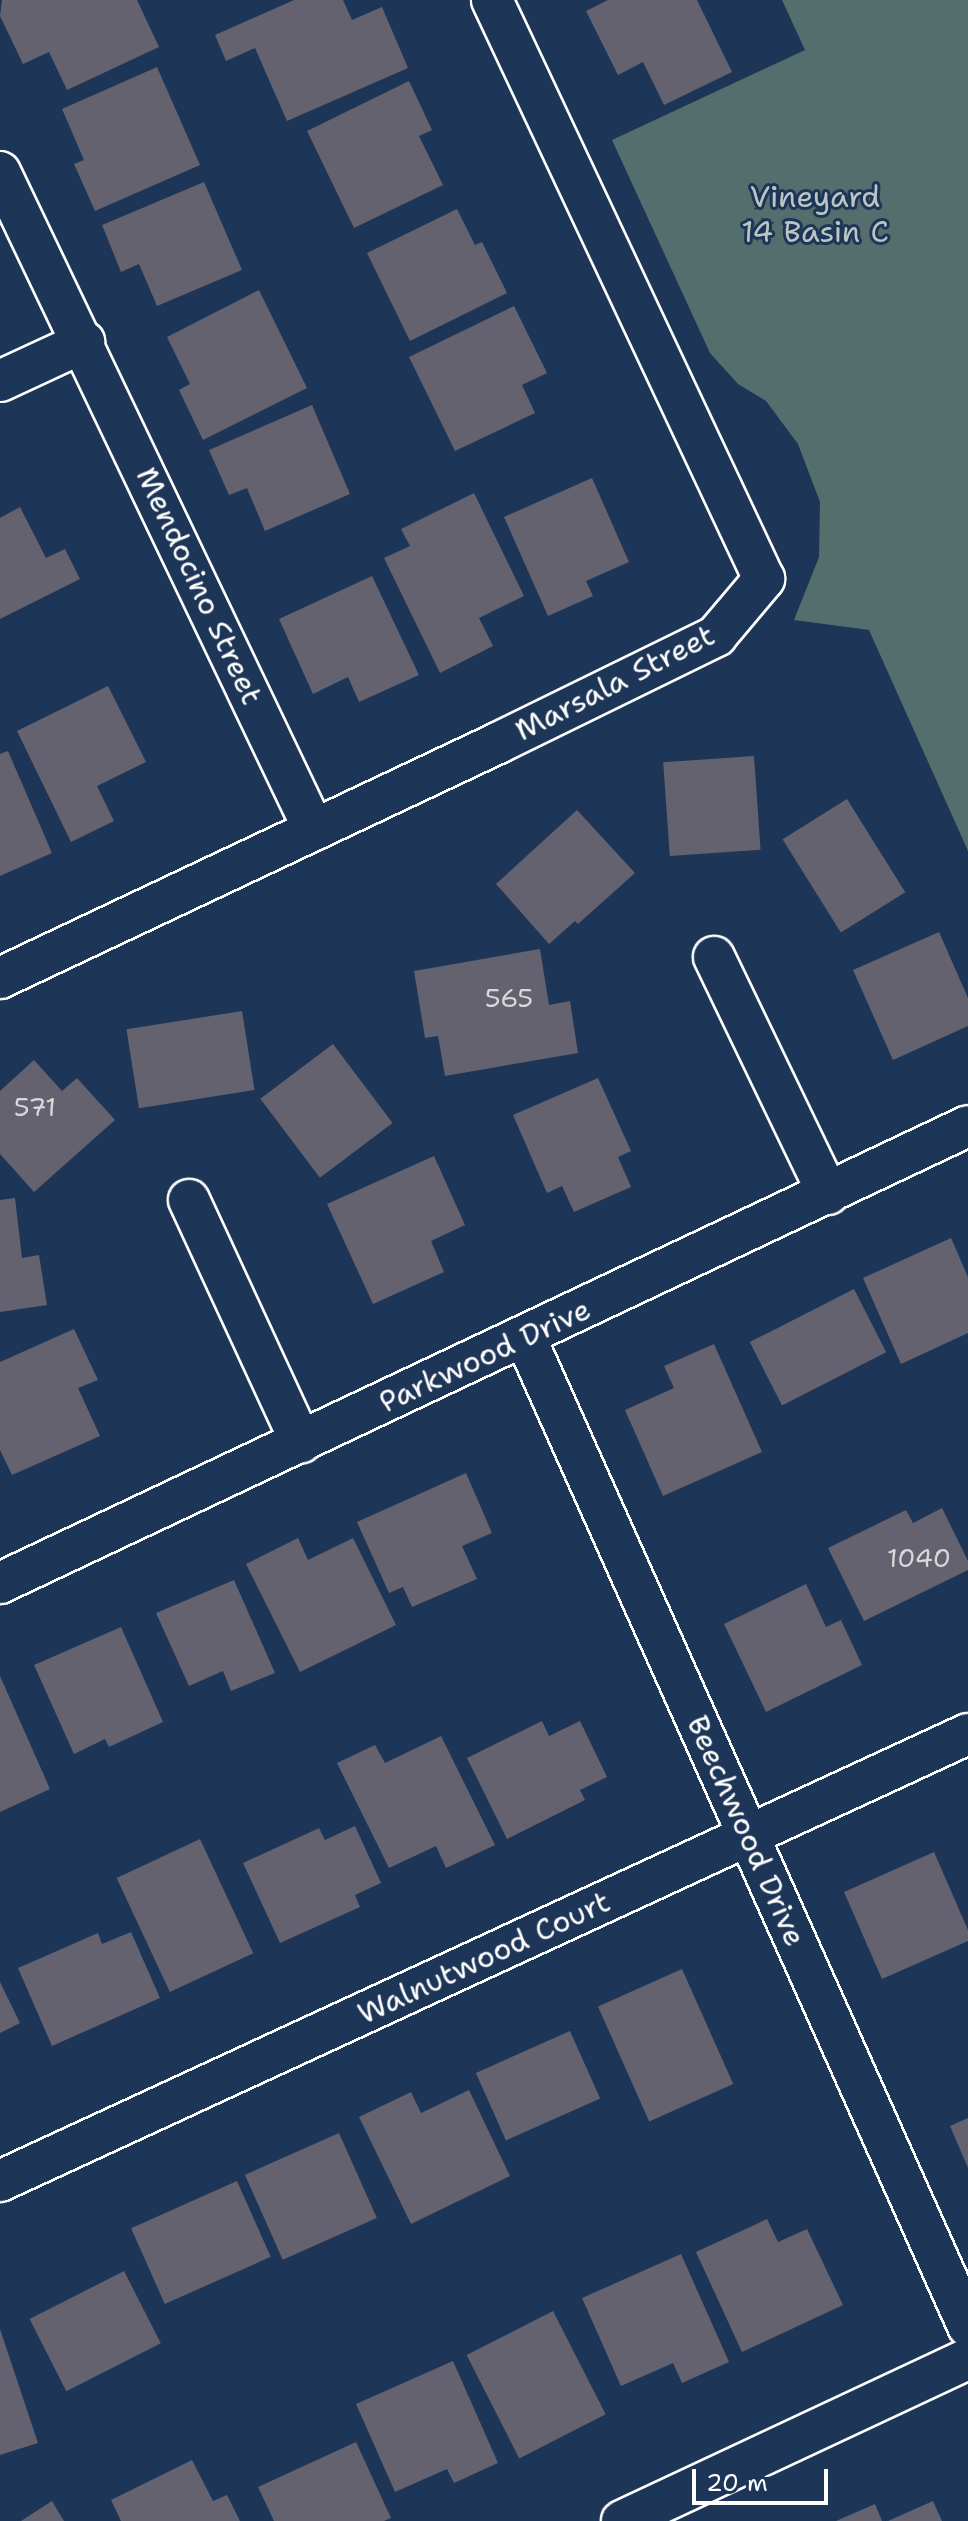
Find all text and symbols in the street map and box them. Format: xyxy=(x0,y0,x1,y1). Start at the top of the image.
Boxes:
park label: Vineyard 14 Basin C xyxy=(741,179,889,250)
street label: Mendocino Street xyxy=(128,462,270,710)
street label: Marsala Street xyxy=(509,617,721,749)
house number: 565 xyxy=(485,982,533,1014)
house number: 571 xyxy=(14,1091,56,1123)
street label: Parkwood Drive xyxy=(374,1291,596,1421)
house number: 1040 xyxy=(887,1542,951,1574)
street label: Beechwood Drive xyxy=(679,1710,813,1952)
street label: Walnutwood Court xyxy=(352,1884,616,2032)
scale bar xyxy=(696,2453,832,2503)
text: 20 m xyxy=(706,2467,768,2499)

